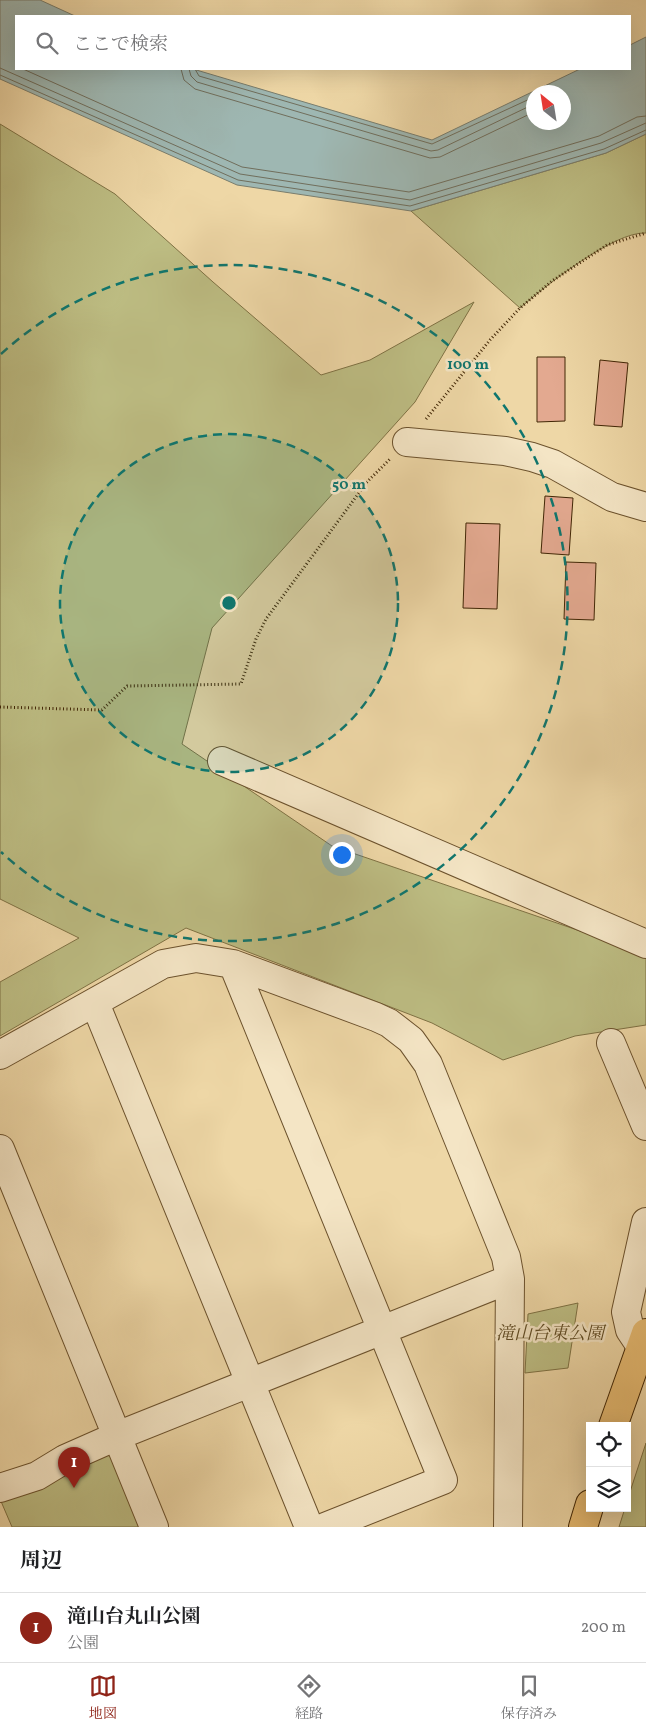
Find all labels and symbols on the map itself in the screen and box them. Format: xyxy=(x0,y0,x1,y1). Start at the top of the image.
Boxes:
north arrow xyxy=(526,85,571,130)
text: 100 m xyxy=(447,355,490,376)
text: 50 m xyxy=(332,475,366,496)
centre of rings xyxy=(220,594,238,612)
your location xyxy=(329,842,355,868)
park label: 滝山台東公園 xyxy=(496,1322,607,1347)
pin: 1 xyxy=(58,1447,90,1488)

